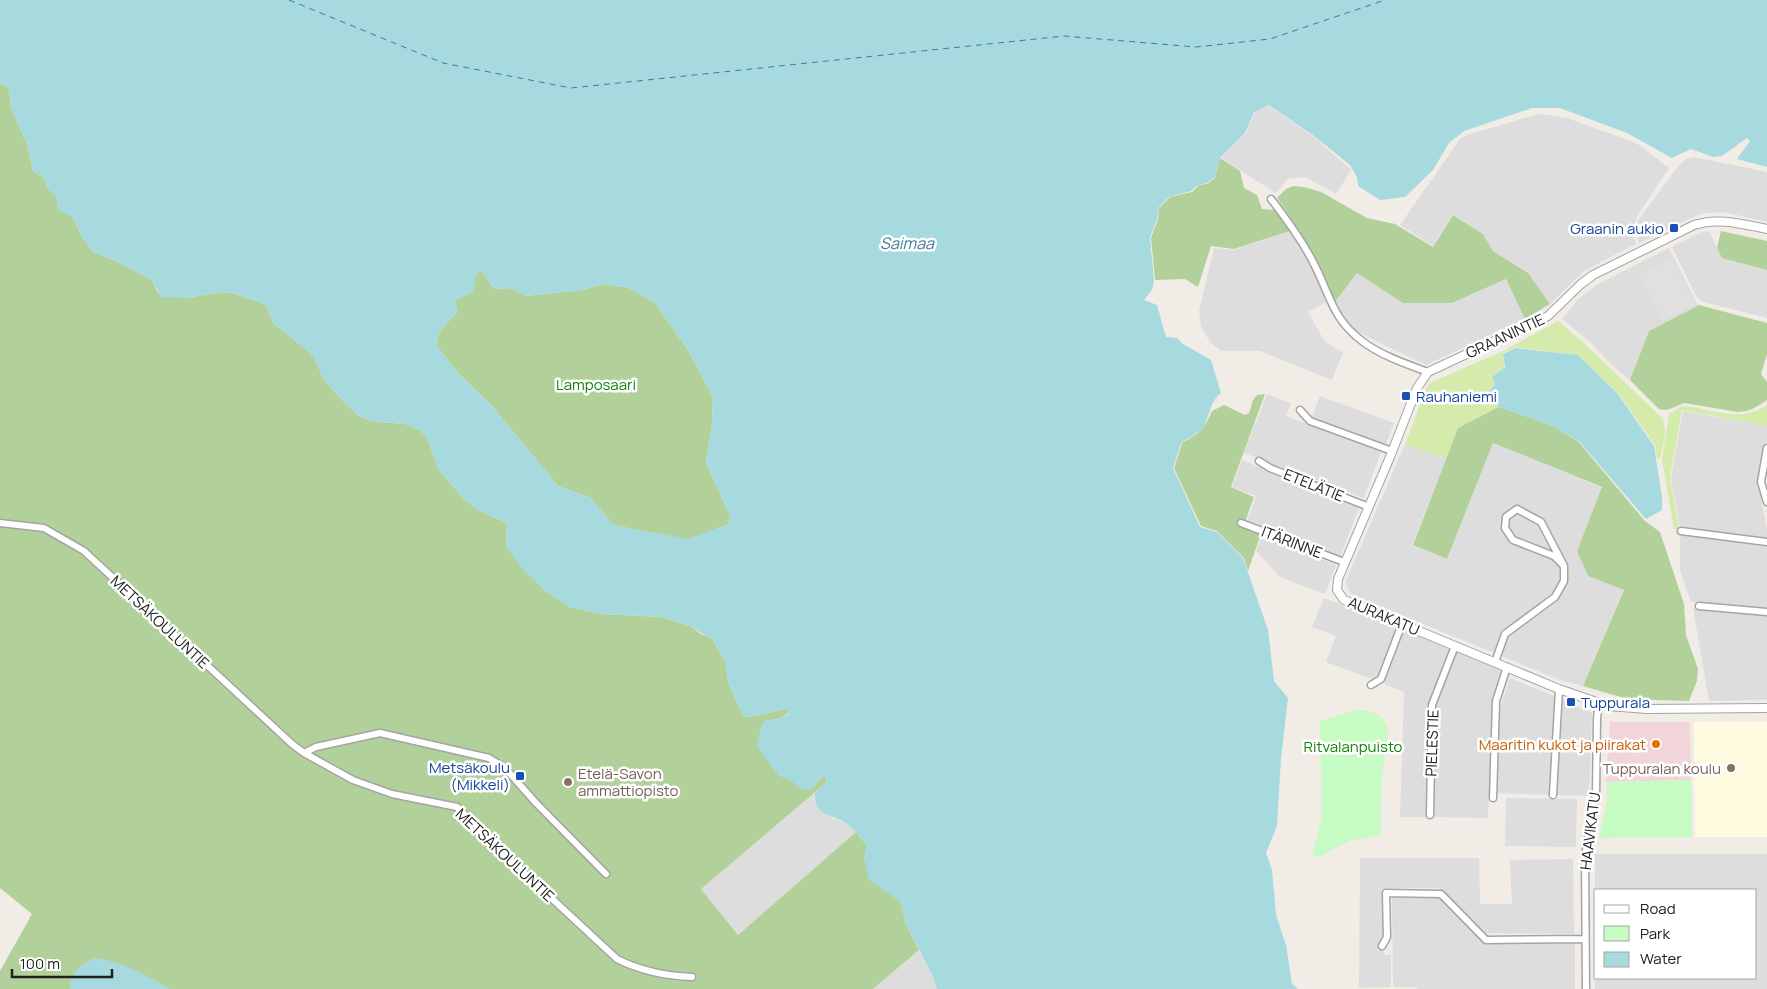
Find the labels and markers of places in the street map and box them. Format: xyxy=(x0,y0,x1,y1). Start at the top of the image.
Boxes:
place label: Graanin aukio xyxy=(1570,218,1664,239)
marker: Graanin aukio xyxy=(1668,222,1680,234)
place label: Rauhaniemi xyxy=(1416,386,1497,407)
marker: Rauhaniemi xyxy=(1400,390,1412,402)
place label: Tuppurala xyxy=(1581,692,1650,713)
marker: Tuppurala xyxy=(1565,696,1577,708)
place label: Maaritin kukot ja piirakat xyxy=(1479,734,1646,755)
marker: Maaritin kukot ja piirakat xyxy=(1650,738,1662,750)
place label: Metsäkoulu (Mikkeli) xyxy=(429,757,510,795)
place label: Tuppuralan koulu xyxy=(1603,758,1721,779)
marker: Tuppuralan koulu xyxy=(1725,762,1737,774)
place label: Etelä-Savon ammattiopisto xyxy=(578,763,679,801)
marker: Metsäkoulu (Mikkeli) xyxy=(514,770,526,782)
marker: Etelä-Savon ammattiopisto xyxy=(562,776,574,788)

